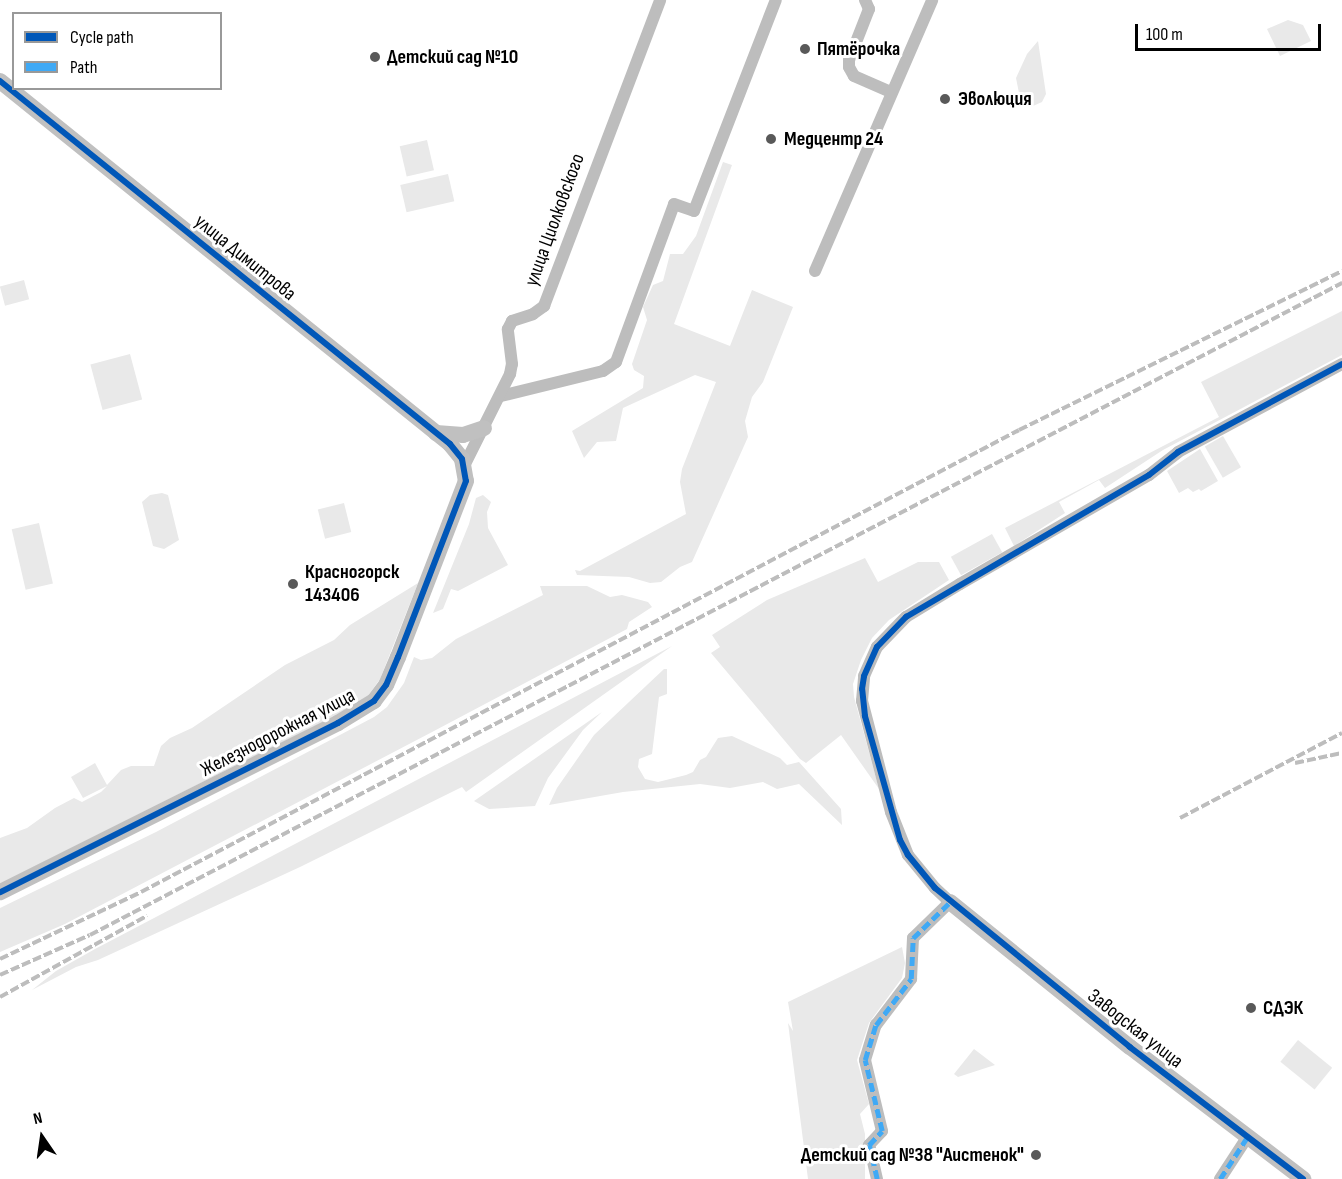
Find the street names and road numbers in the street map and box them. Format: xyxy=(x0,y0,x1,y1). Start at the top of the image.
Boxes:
street label: улица Циолковского xyxy=(520,150,590,290)
street label: улица Димитрова xyxy=(189,210,301,306)
street label: Железнодорожная улица xyxy=(197,684,359,782)
street label: Заводская улица xyxy=(1082,984,1188,1074)

